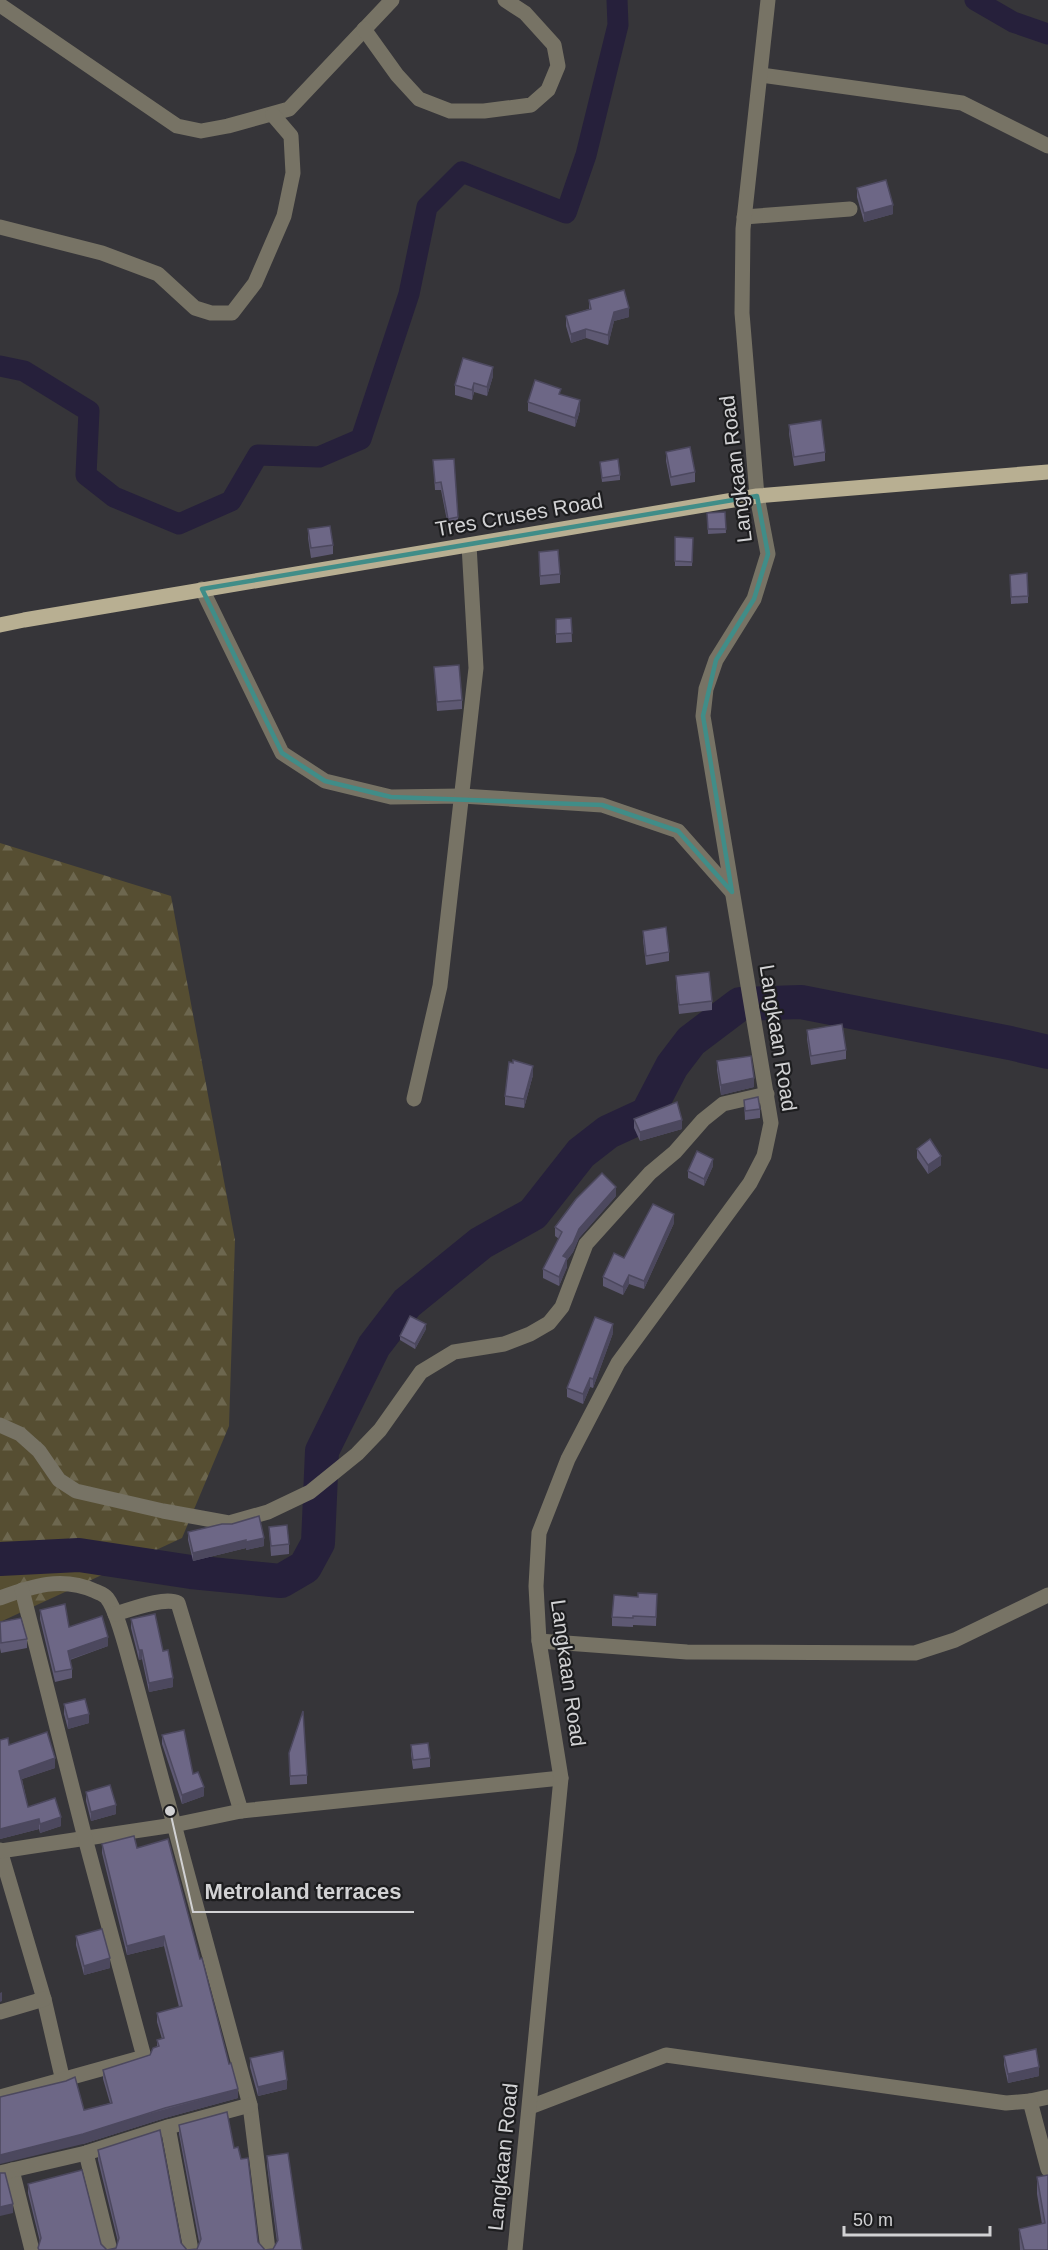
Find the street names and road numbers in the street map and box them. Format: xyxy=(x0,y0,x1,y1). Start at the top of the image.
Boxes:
street label: Langkaan Road xyxy=(715,394,756,544)
street label: Tres Cruses Road xyxy=(433,488,604,541)
street label: Langkaan Road xyxy=(756,963,801,1113)
street label: Langkaan Road xyxy=(547,1598,590,1748)
street label: Langkaan Road xyxy=(483,2082,522,2232)

